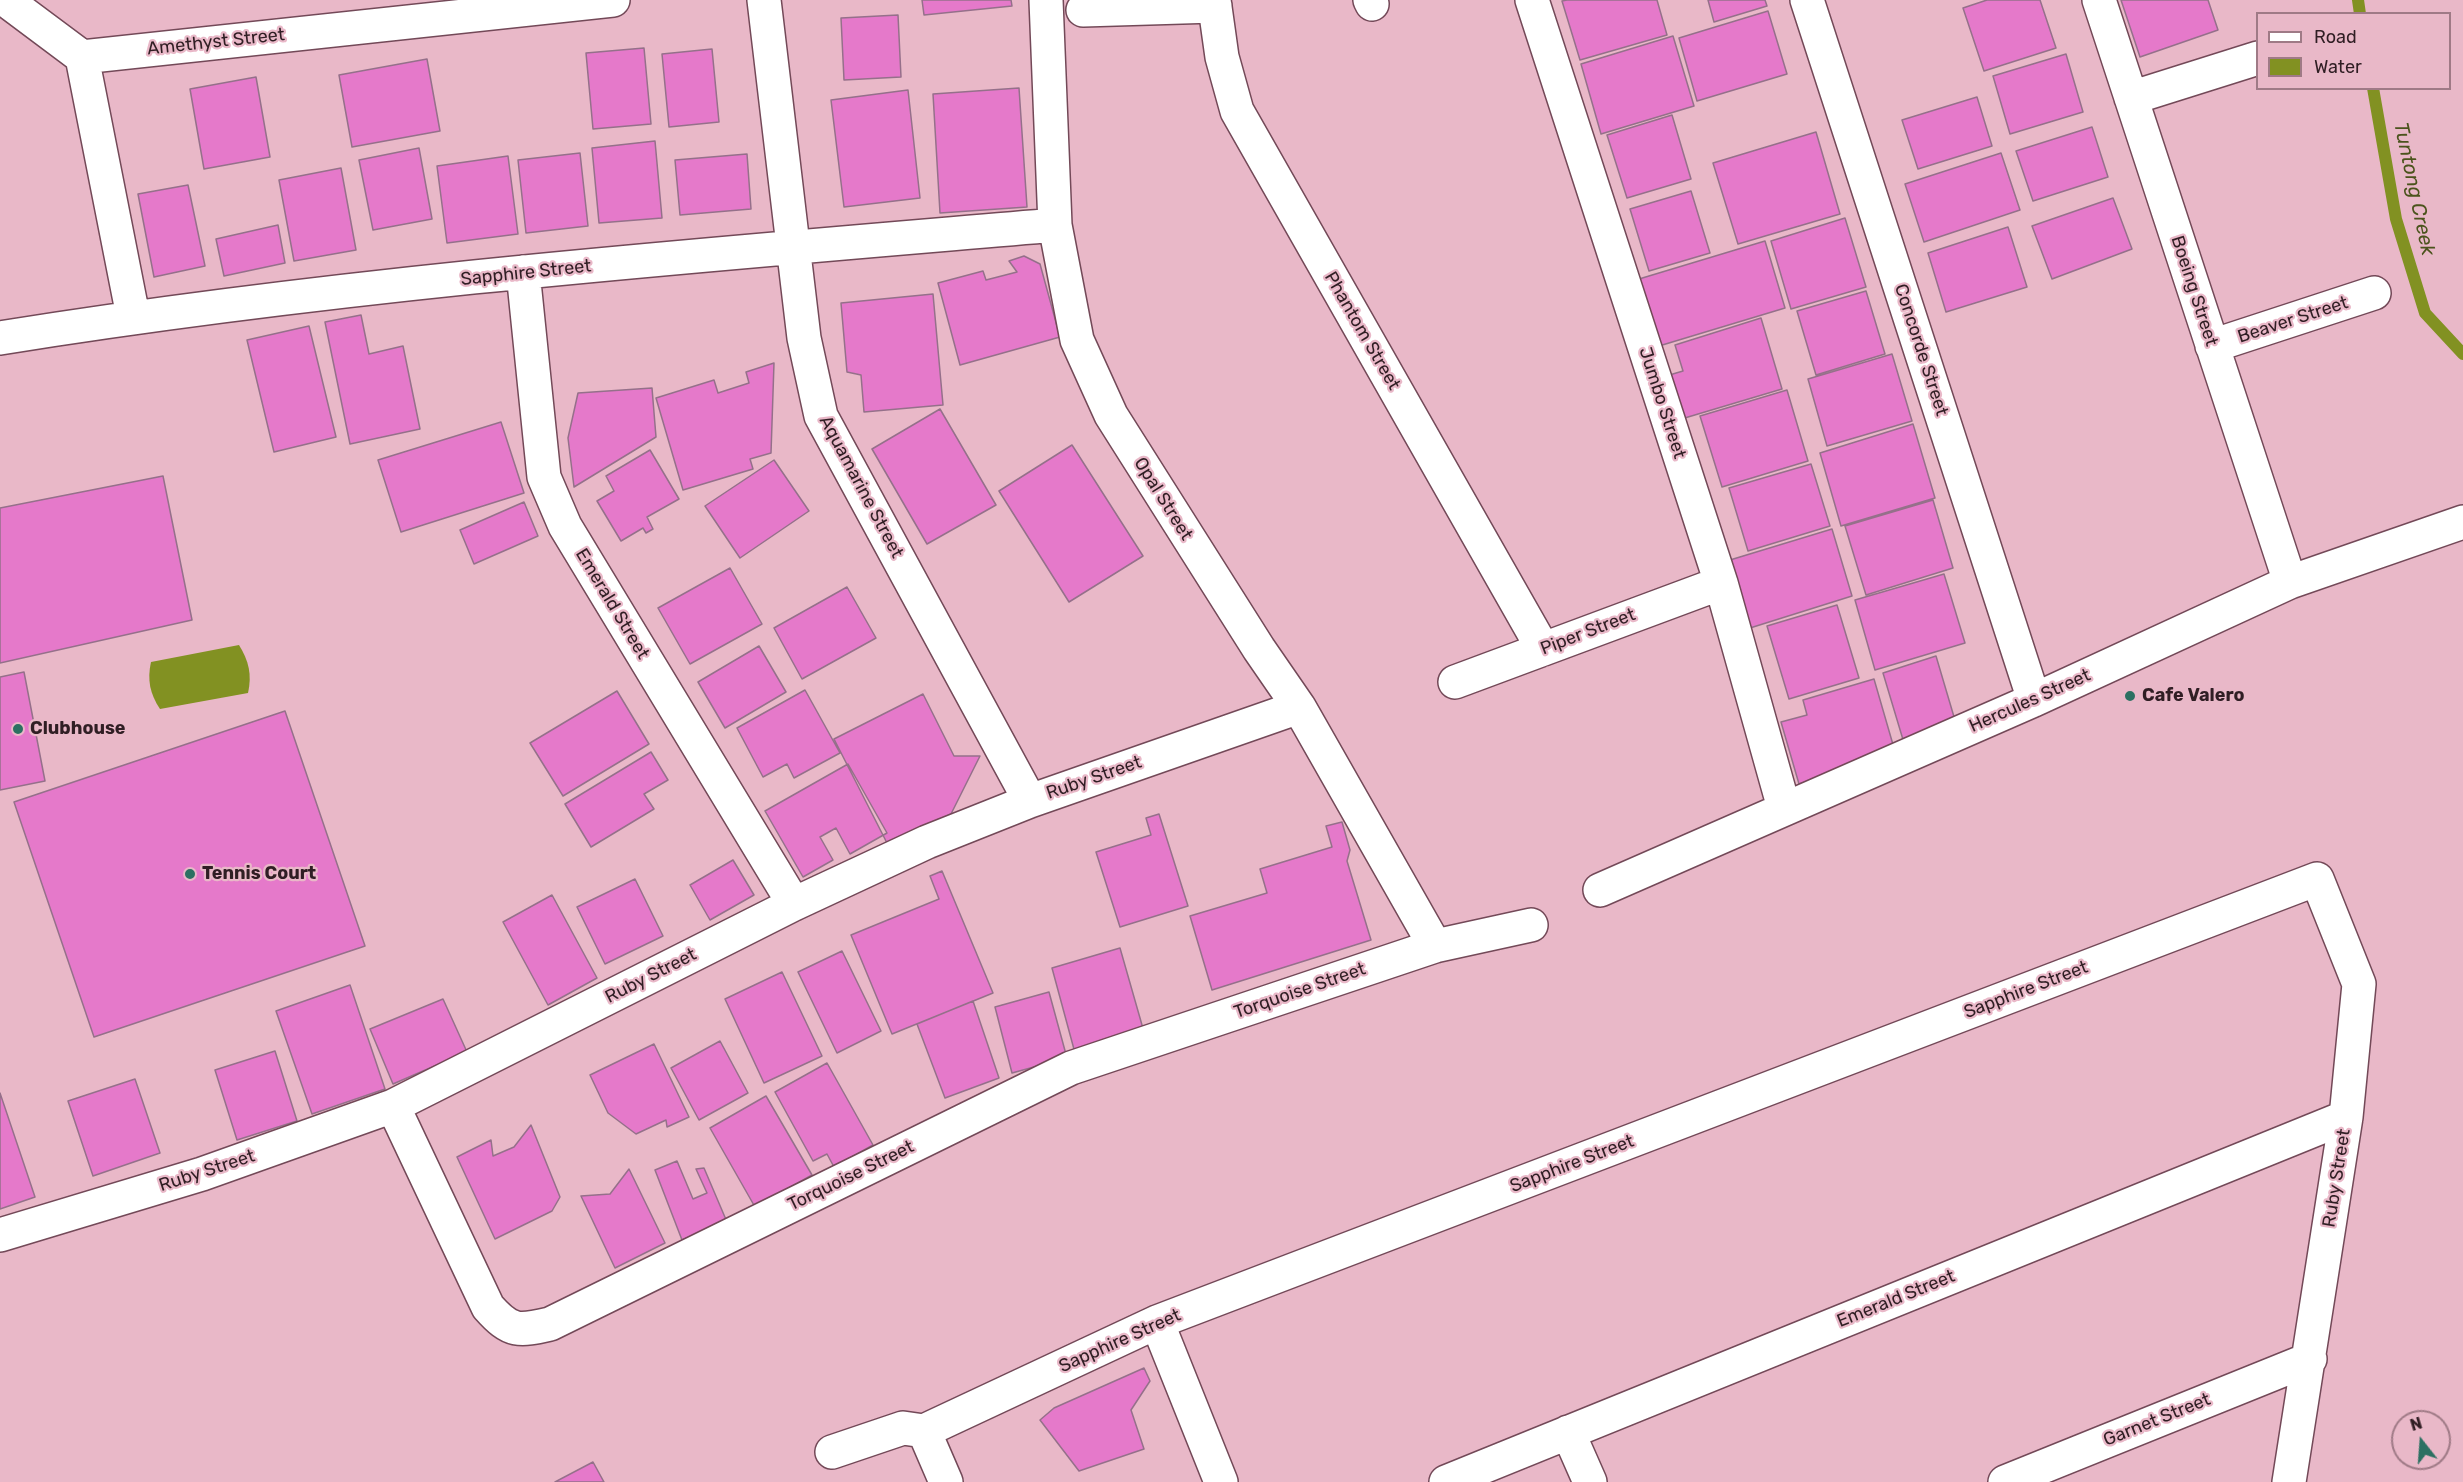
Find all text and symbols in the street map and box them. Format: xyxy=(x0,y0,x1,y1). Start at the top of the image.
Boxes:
legend xyxy=(2256,12,2451,90)
street label: Amethyst Street xyxy=(146,24,286,60)
text: Road xyxy=(2314,26,2357,48)
text: Water xyxy=(2314,56,2362,78)
water label: Tuntong Creek xyxy=(2388,120,2440,258)
street label: Boeing Street xyxy=(2166,233,2222,349)
street label: Sapphire Street xyxy=(460,255,592,291)
street label: Phantom Street xyxy=(1319,268,1405,394)
street label: Concorde Street xyxy=(1890,281,1952,419)
street label: Beaver Street xyxy=(2235,292,2351,348)
street label: Jumbo Street xyxy=(1634,345,1690,461)
street label: Aquamarine Street xyxy=(814,412,908,562)
street label: Opal Street xyxy=(1129,454,1197,544)
street label: Emerald Street xyxy=(571,545,653,663)
street label: Piper Street xyxy=(1537,604,1639,660)
street label: Hercules Street xyxy=(1966,665,2094,737)
place label: Cafe Valero xyxy=(2142,685,2245,707)
marker: Cafe Valero xyxy=(2123,689,2137,703)
place label: Clubhouse xyxy=(30,718,126,740)
marker: Clubhouse xyxy=(11,722,25,736)
street label: Ruby Street xyxy=(1044,752,1144,804)
place label: Tennis Court xyxy=(202,863,316,885)
marker: Tennis Court xyxy=(183,867,197,881)
street label: Ruby Street xyxy=(602,944,700,1008)
street label: Sapphire Street xyxy=(1961,956,2091,1024)
street label: Torquoise Street xyxy=(1231,958,1369,1024)
street label: Ruby Street xyxy=(2319,1127,2355,1229)
street label: Sapphire Street xyxy=(1507,1130,1637,1198)
street label: Torquoise Street xyxy=(784,1136,918,1216)
street label: Ruby Street xyxy=(156,1145,258,1197)
street label: Emerald Street xyxy=(1834,1266,1958,1332)
street label: Sapphire Street xyxy=(1056,1304,1184,1378)
street label: Garnet Street xyxy=(2100,1389,2214,1451)
north arrow xyxy=(2391,1410,2451,1470)
text: N xyxy=(2408,1413,2424,1435)

